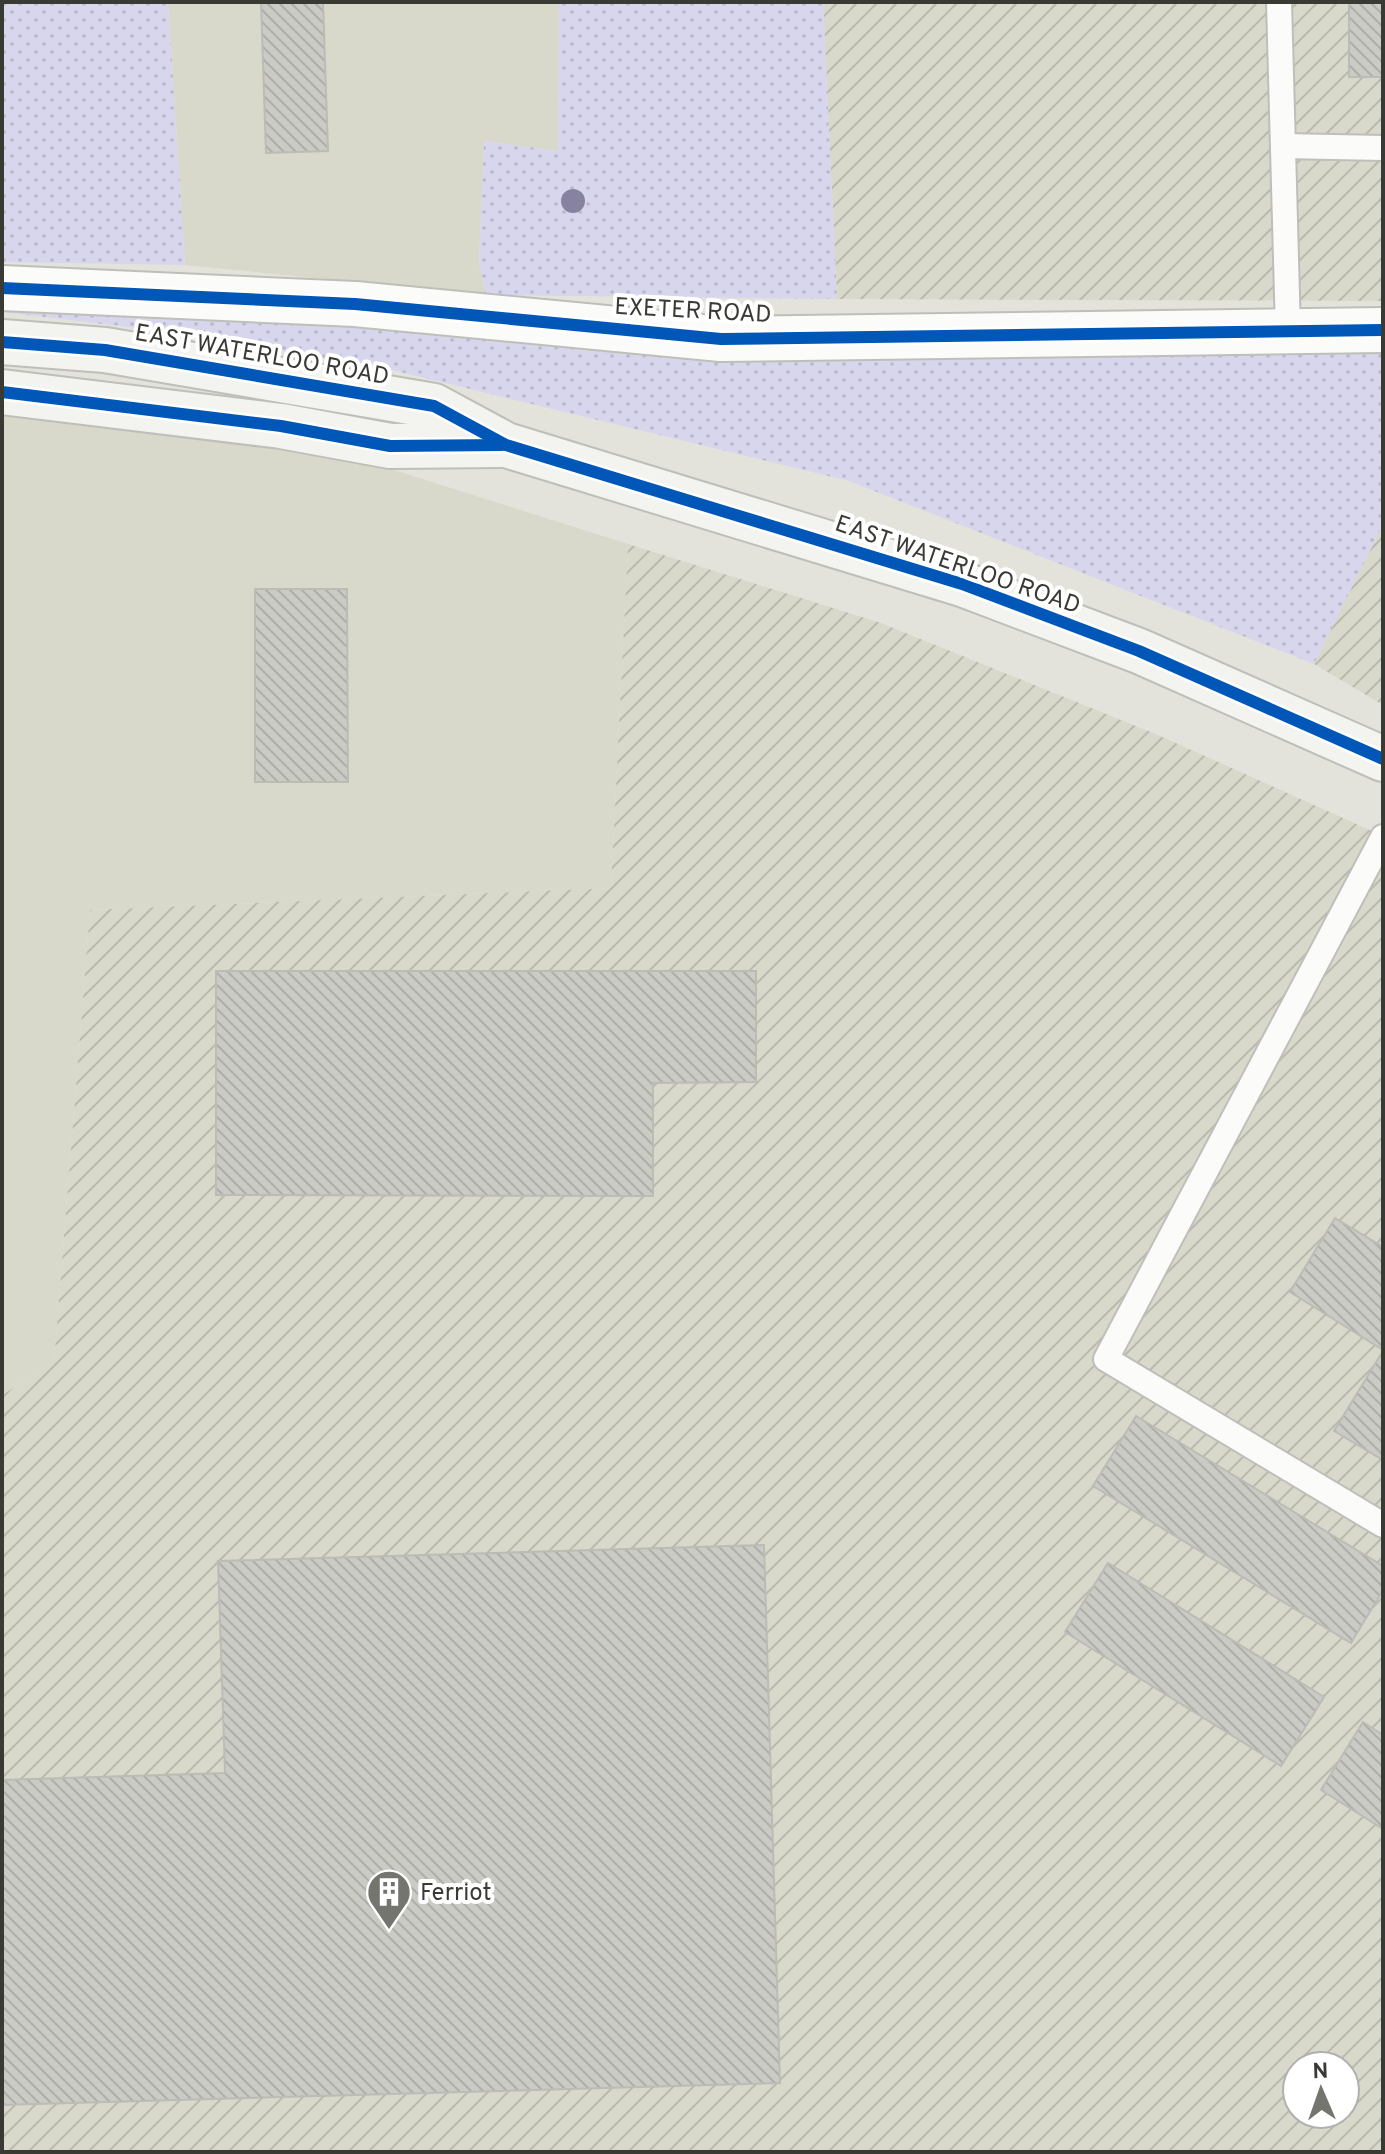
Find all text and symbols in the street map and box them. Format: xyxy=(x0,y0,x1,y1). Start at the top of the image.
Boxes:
street label: EXETER ROAD xyxy=(614,293,772,331)
street label: EAST WATERLOO ROAD xyxy=(132,319,391,393)
street label: EAST WATERLOO ROAD xyxy=(831,510,1084,622)
building icon: Ferriot xyxy=(365,1868,413,1931)
place label: Ferriot xyxy=(420,1879,491,1909)
north arrow xyxy=(1281,2050,1361,2130)
text: N xyxy=(1312,2059,1329,2086)

